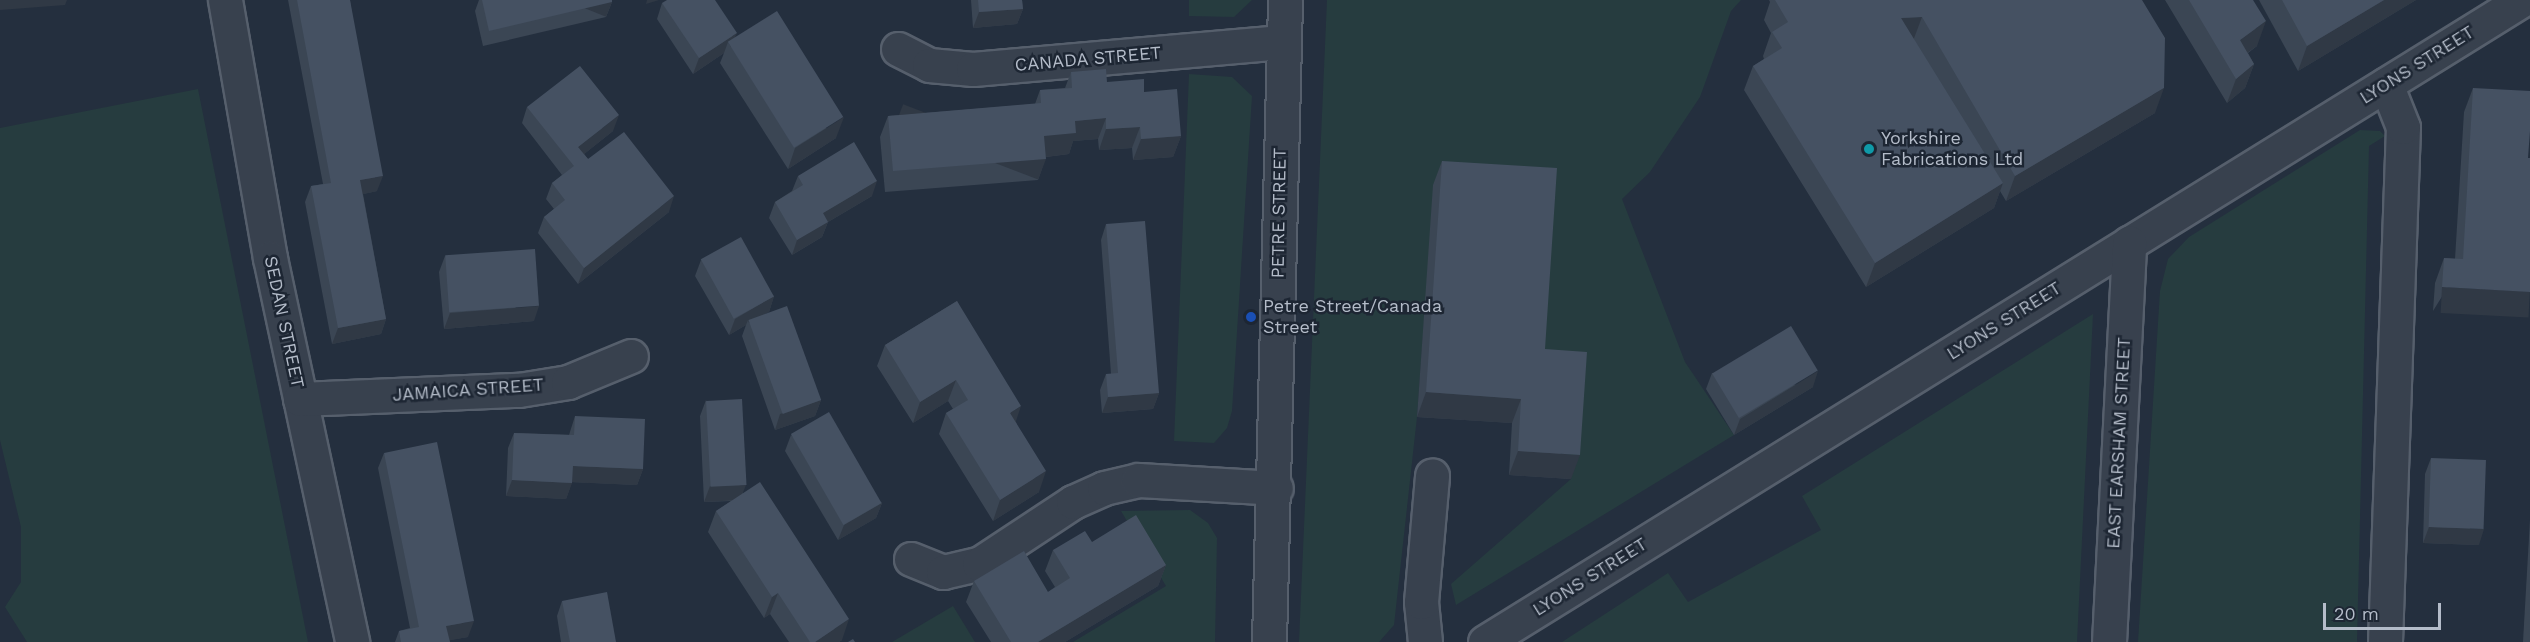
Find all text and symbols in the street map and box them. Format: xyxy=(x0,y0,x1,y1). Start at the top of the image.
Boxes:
street label: LYONS STREET xyxy=(2356,21,2478,109)
street label: CANADA STREET xyxy=(1014,42,1162,76)
place label: Yorkshire Fabrications Ltd xyxy=(1881,128,2023,170)
marker: Yorkshire Fabrications Ltd xyxy=(1862,142,1876,156)
street label: PETRE STREET xyxy=(1267,148,1291,278)
street label: SEDAN STREET xyxy=(259,254,309,390)
street label: LYONS STREET xyxy=(1943,277,2065,365)
place label: Petre Street/Canada Street xyxy=(1263,296,1442,338)
marker: Petre Street/Canada Street xyxy=(1244,310,1258,324)
street label: EAST EARSHAM STREET xyxy=(2103,336,2135,550)
street label: JAMAICA STREET xyxy=(391,374,545,406)
street label: LYONS STREET xyxy=(1529,533,1651,621)
scale bar xyxy=(2326,591,2444,629)
text: 20 m xyxy=(2334,603,2379,624)

